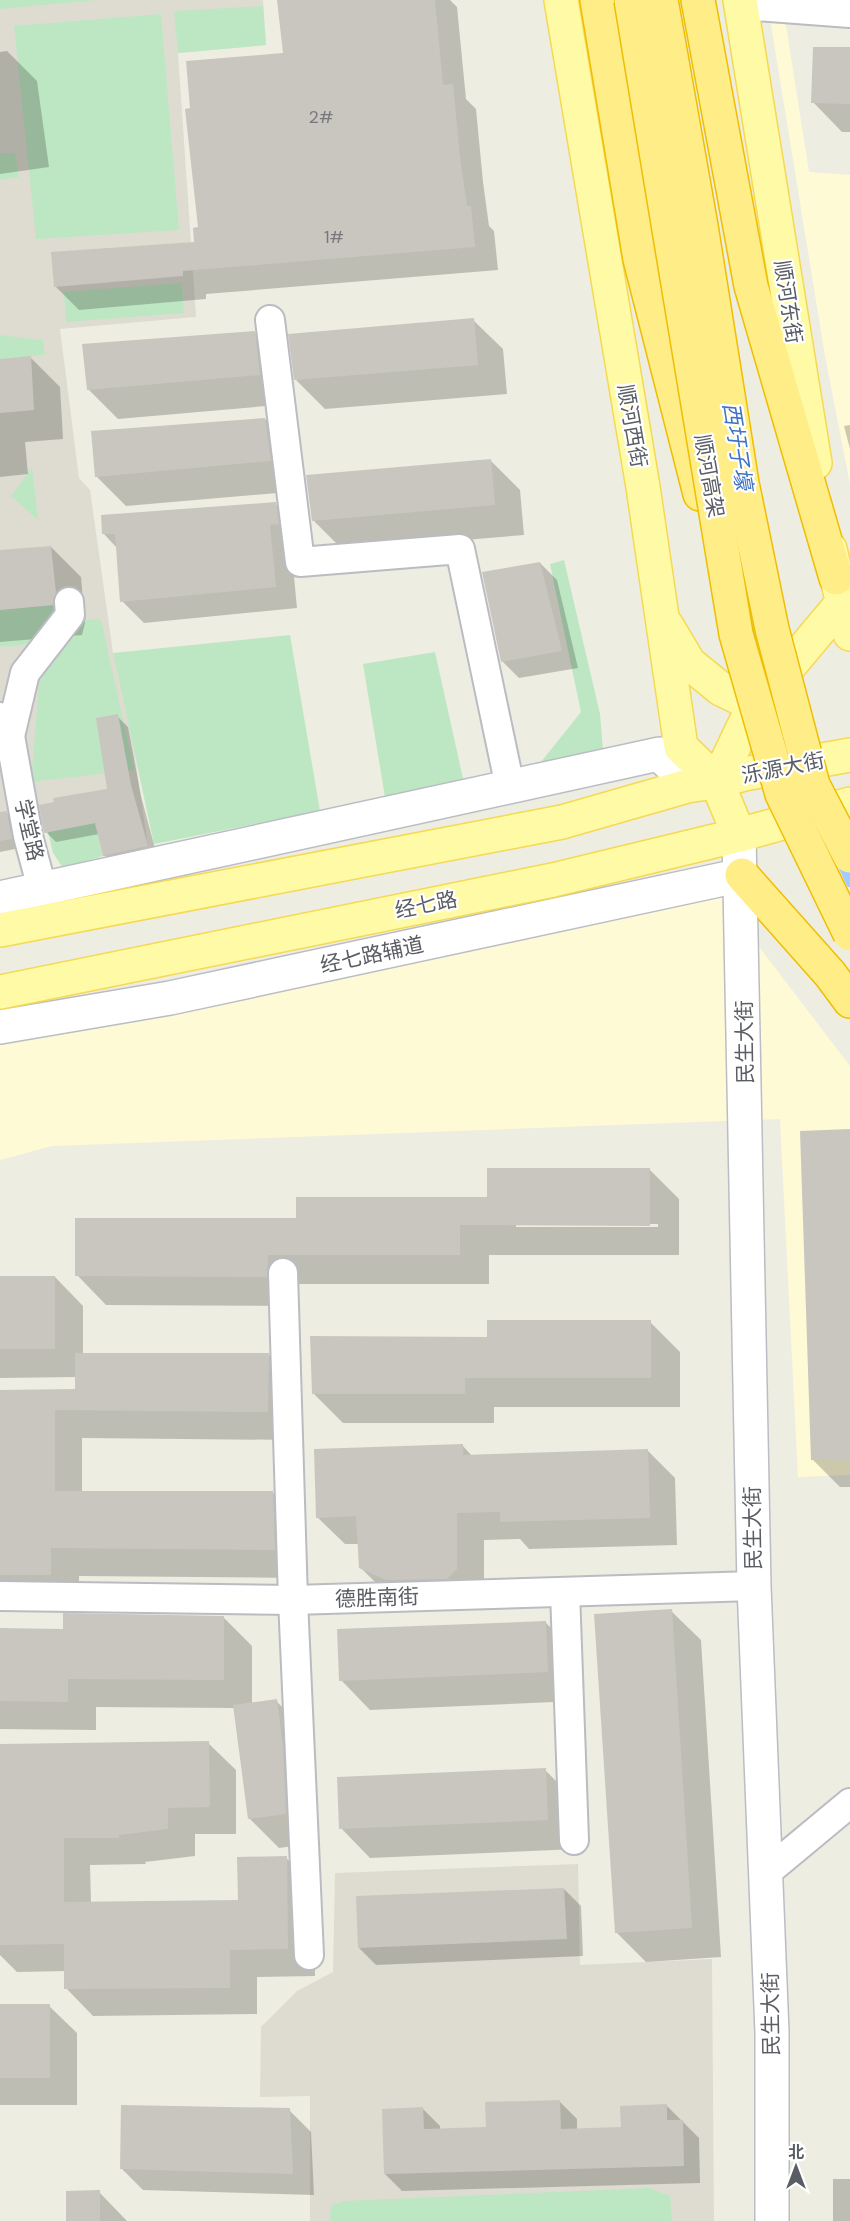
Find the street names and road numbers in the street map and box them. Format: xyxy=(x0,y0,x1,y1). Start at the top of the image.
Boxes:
street label: 顺河东街 xyxy=(768,258,808,346)
street label: 顺河西街 xyxy=(611,382,653,470)
street label: 顺河高架 xyxy=(688,432,730,520)
street label: 泺源大街 xyxy=(739,746,827,790)
street label: 学堂路 xyxy=(8,796,50,864)
street label: 经七路 xyxy=(392,885,460,925)
street label: 经七路辅道 xyxy=(318,930,426,980)
street label: 民生大街 xyxy=(730,1000,760,1084)
street label: 民生大街 xyxy=(738,1486,768,1570)
street label: 德胜南街 xyxy=(335,1583,419,1613)
street label: 民生大街 xyxy=(756,1972,786,2056)

